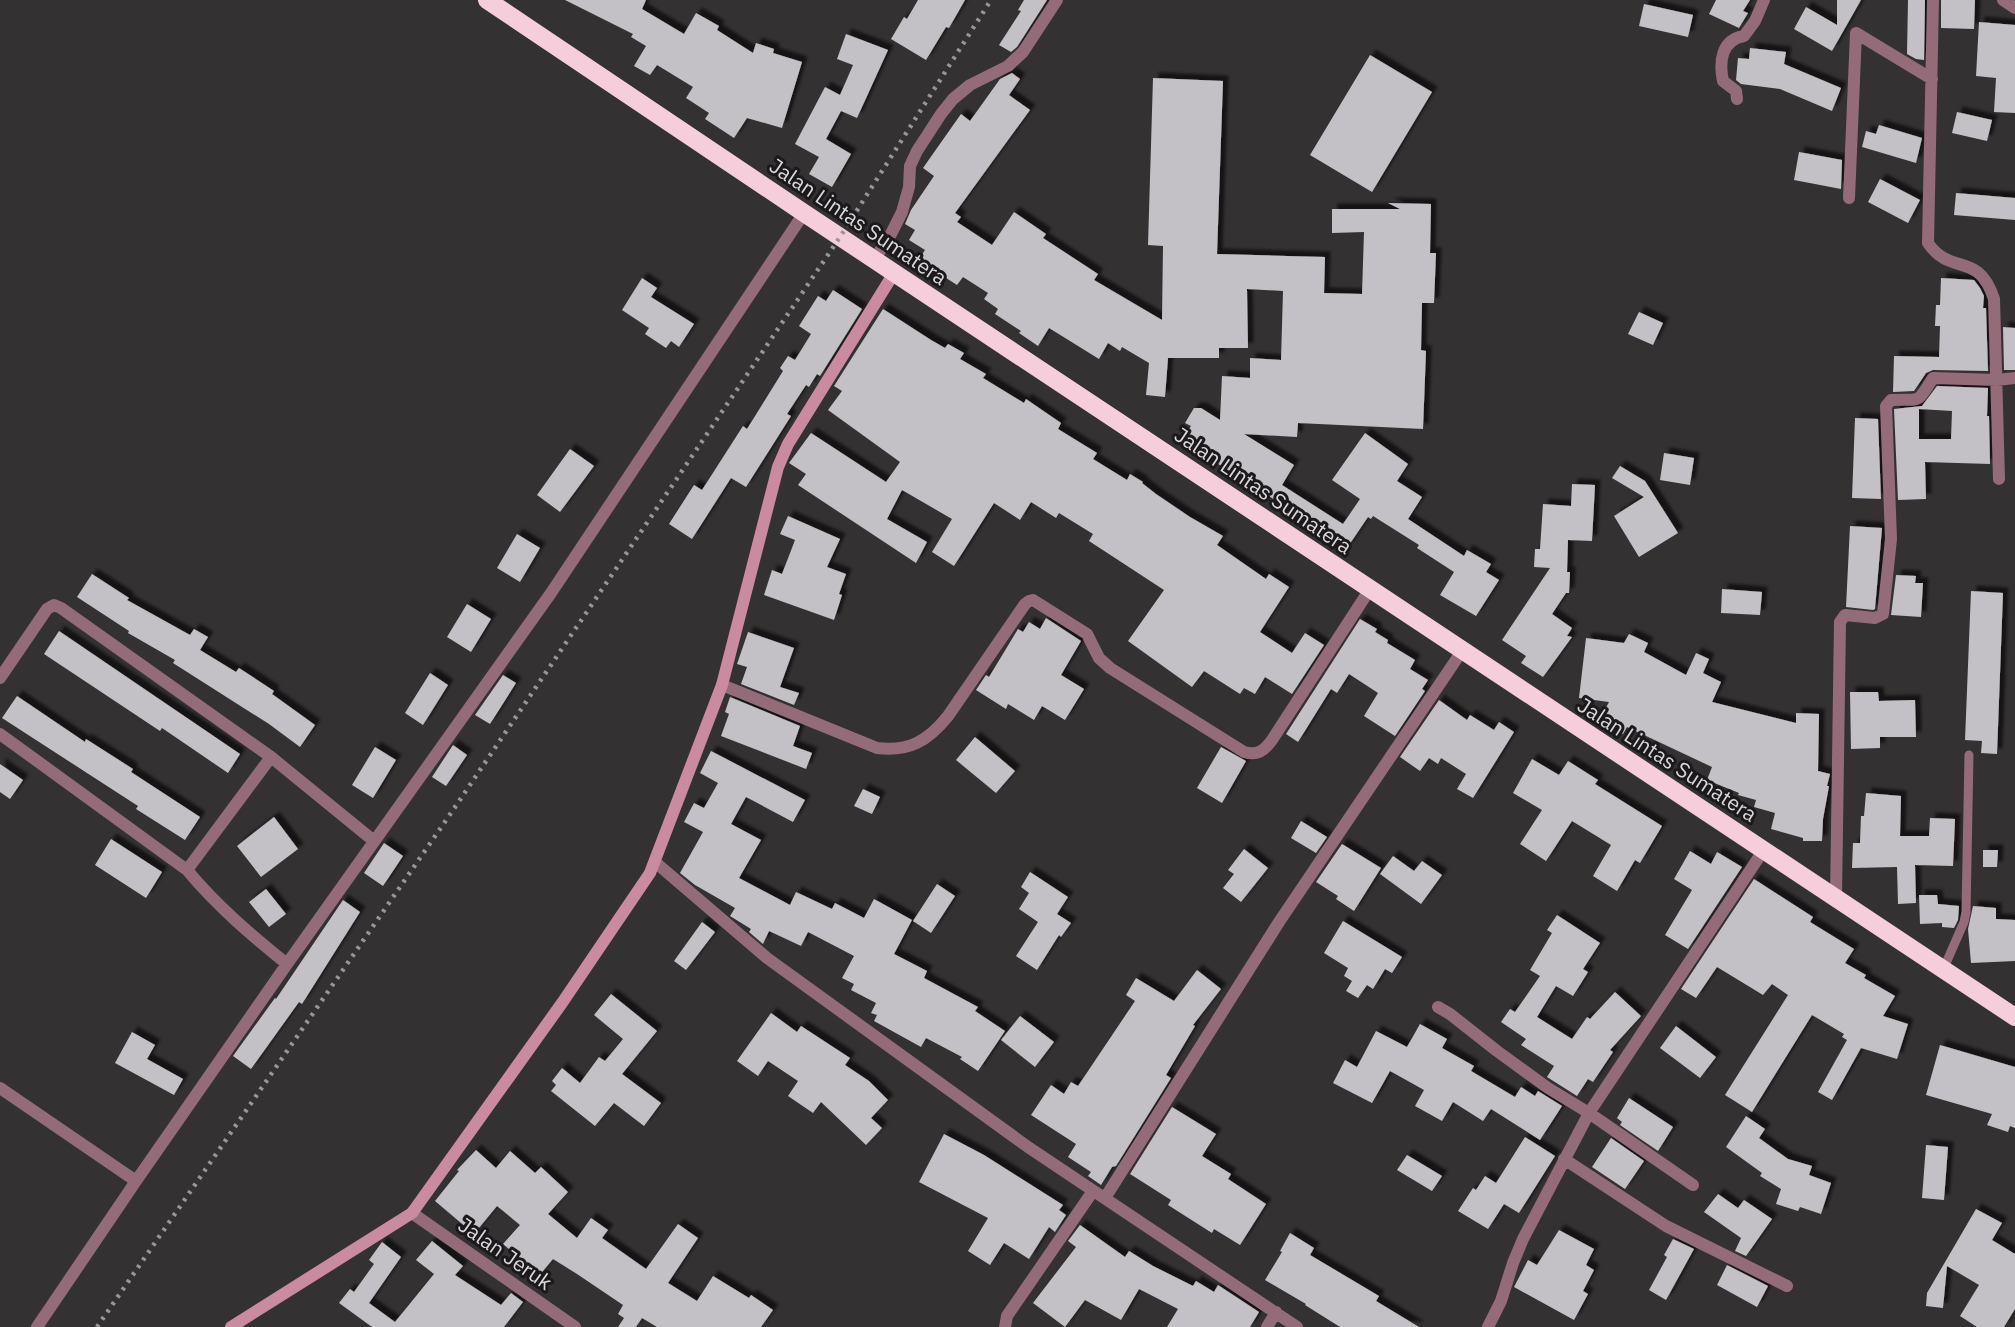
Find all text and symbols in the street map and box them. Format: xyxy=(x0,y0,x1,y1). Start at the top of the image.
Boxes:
street label: Jalan Lintas Sumatera xyxy=(764,151,953,291)
street label: Jalan Lintas Sumatera xyxy=(1169,420,1358,560)
street label: Jalan Lintas Sumatera xyxy=(1572,691,1763,828)
street label: Jalan Jeruk xyxy=(453,1211,558,1296)

